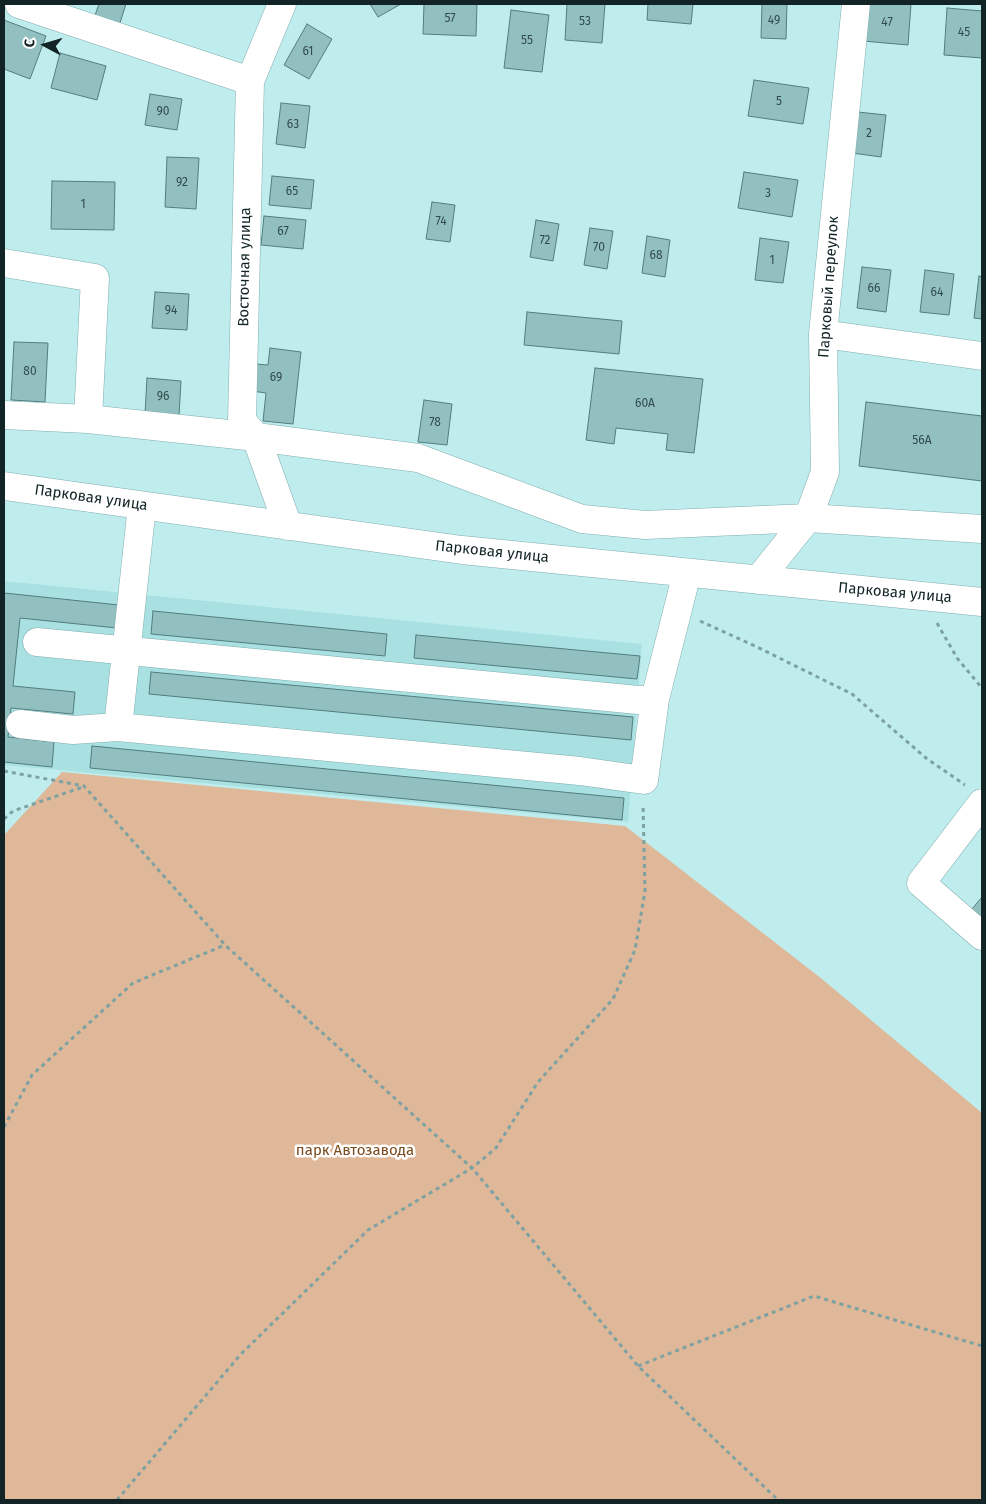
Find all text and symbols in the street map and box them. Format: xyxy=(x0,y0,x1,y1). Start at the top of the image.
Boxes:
house number: 57 xyxy=(444,12,456,26)
house number: 49 xyxy=(768,14,780,28)
house number: 53 xyxy=(579,15,591,29)
house number: 47 xyxy=(881,16,893,30)
north arrow xyxy=(20,20,70,70)
house number: 45 xyxy=(958,26,970,40)
house number: 55 xyxy=(521,34,533,48)
text: С xyxy=(21,38,38,48)
house number: 61 xyxy=(302,45,314,59)
house number: 5 xyxy=(776,95,782,109)
house number: 90 xyxy=(157,105,169,119)
house number: 63 xyxy=(287,118,299,132)
house number: 2 xyxy=(866,127,872,141)
house number: 92 xyxy=(176,176,188,190)
house number: 65 xyxy=(286,185,298,199)
house number: 3 xyxy=(765,187,771,201)
house number: 1 xyxy=(80,198,86,212)
street label: Восточная улица xyxy=(235,207,255,327)
house number: 74 xyxy=(435,215,447,229)
street label: Парковый переулок xyxy=(815,215,843,359)
house number: 67 xyxy=(277,225,289,239)
house number: 72 xyxy=(539,234,551,248)
house number: 70 xyxy=(593,241,605,255)
house number: 68 xyxy=(649,249,663,263)
house number: 1 xyxy=(769,254,775,268)
house number: 66 xyxy=(868,282,880,296)
house number: 64 xyxy=(931,286,943,300)
house number: 94 xyxy=(165,304,177,318)
house number: 80 xyxy=(23,365,37,379)
house number: 69 xyxy=(270,371,282,385)
house number: 96 xyxy=(157,390,169,404)
house number: 60А xyxy=(635,397,655,411)
house number: 78 xyxy=(429,416,441,430)
house number: 56А xyxy=(912,434,932,448)
street label: Парковая улица xyxy=(33,481,149,515)
street label: Парковая улица xyxy=(434,537,550,567)
street label: Парковая улица xyxy=(837,579,953,607)
park label: парк Автозавода xyxy=(296,1142,414,1160)

